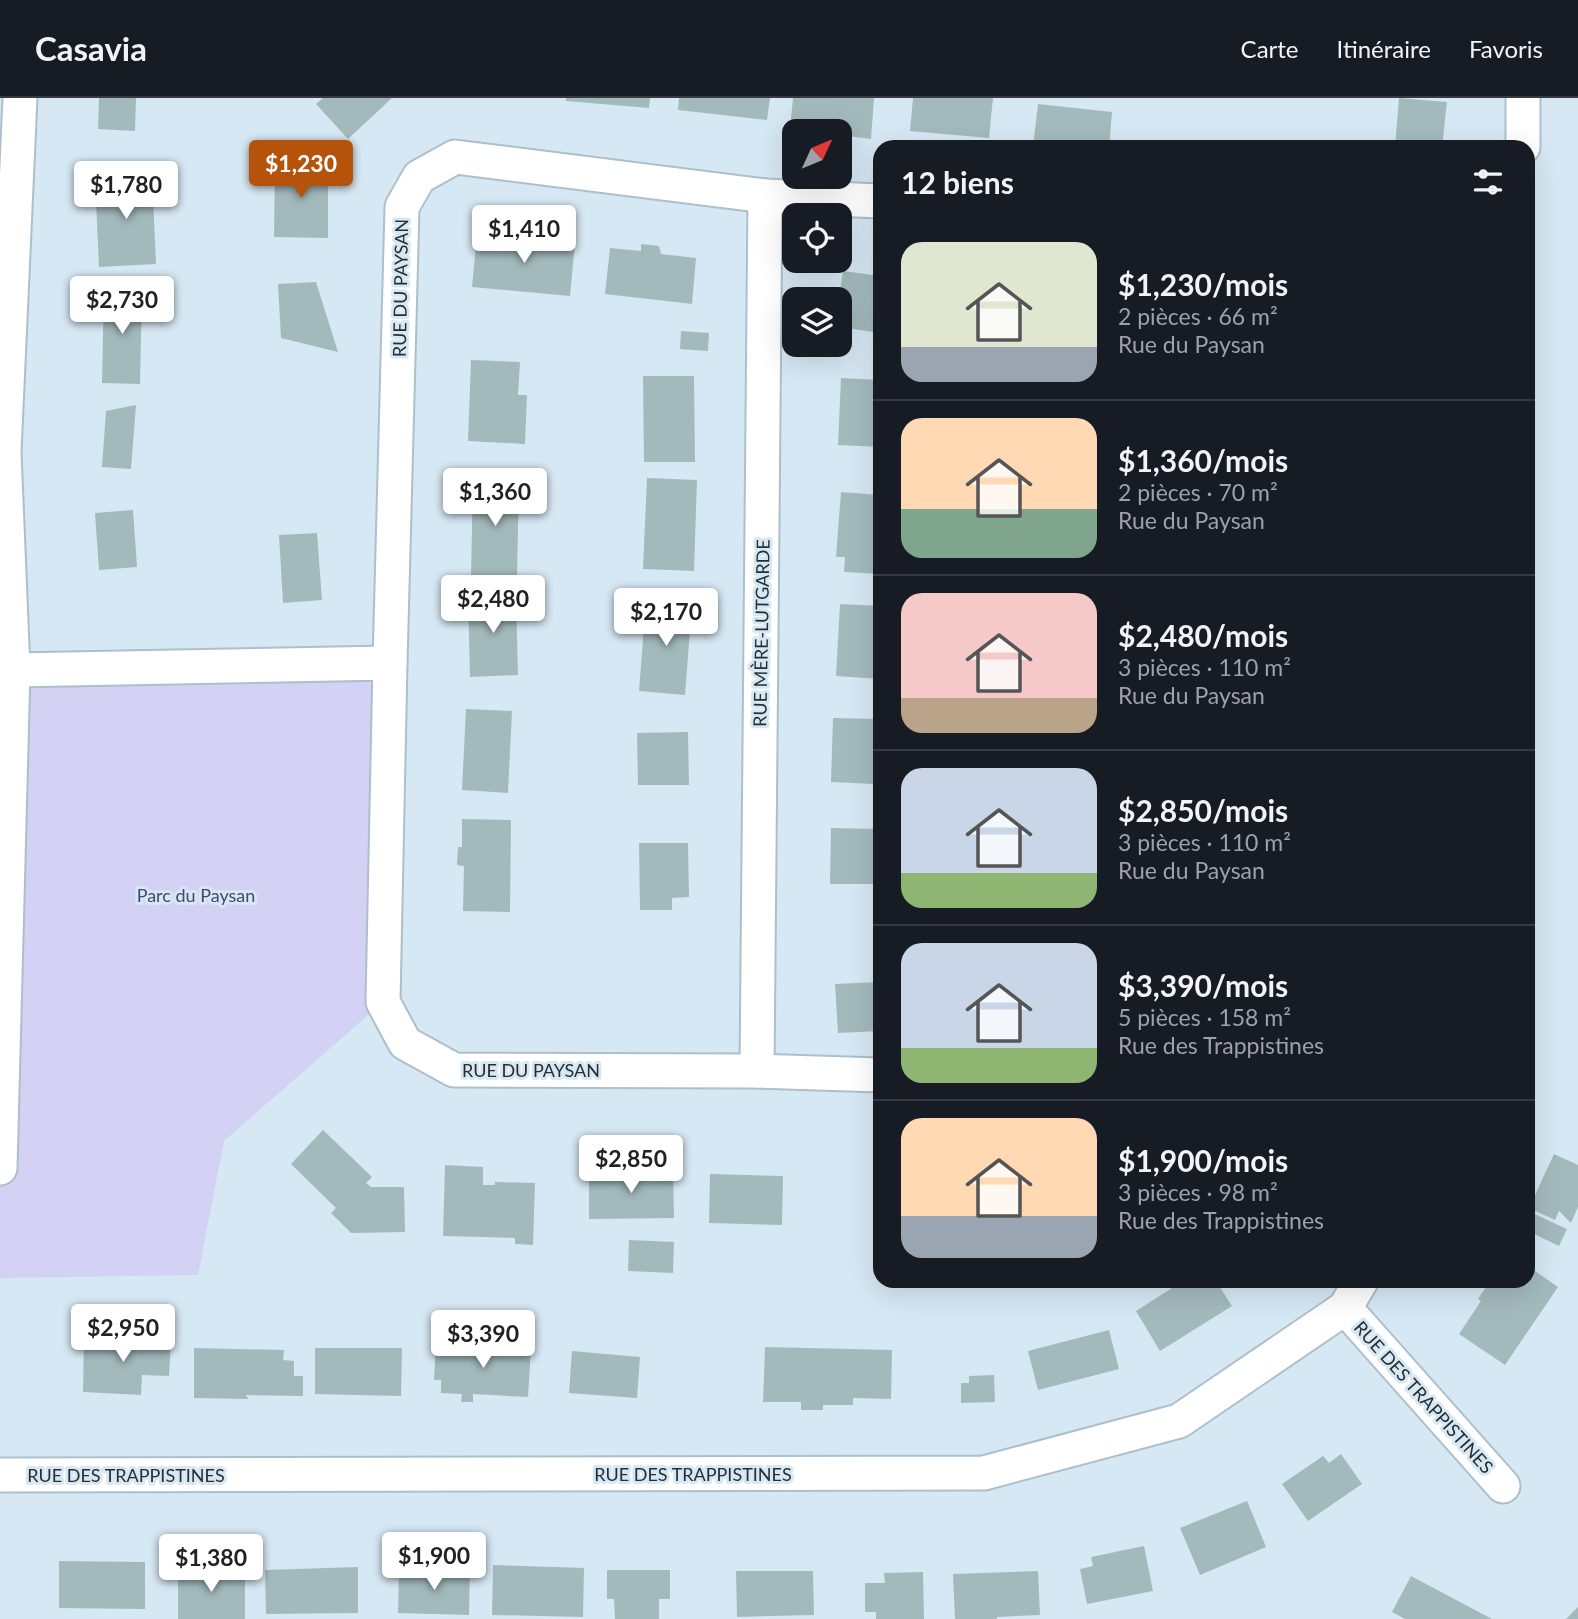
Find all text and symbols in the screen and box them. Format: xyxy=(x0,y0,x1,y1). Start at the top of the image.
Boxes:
text: Casavia xyxy=(35,28,147,68)
text: Carte xyxy=(1241,34,1299,63)
text: Itinéraire xyxy=(1337,34,1431,63)
text: Favoris xyxy=(1469,34,1543,63)
north arrow xyxy=(782,119,852,189)
map controls xyxy=(782,119,852,357)
pin: $1,230 xyxy=(244,140,358,200)
text: $1,230 xyxy=(265,149,337,177)
pin: $1,780 xyxy=(69,162,183,221)
icon: filters xyxy=(1469,163,1507,201)
text: 12 biens xyxy=(901,164,1014,200)
text: $1,780 xyxy=(90,170,162,198)
button: locate xyxy=(782,203,852,273)
pin: $1,410 xyxy=(467,206,581,265)
text: $1,410 xyxy=(488,214,560,242)
street label: RUE DU PAYSAN xyxy=(388,219,412,357)
text: $1,230/mois xyxy=(1118,266,1288,302)
icon: home xyxy=(957,270,1041,354)
pin: $2,730 xyxy=(65,276,179,336)
text: $2,730 xyxy=(86,285,158,313)
button: layers xyxy=(782,287,852,357)
text: 2 pièces · 66 m² xyxy=(1118,302,1278,330)
text: Rue du Paysan xyxy=(1118,330,1265,358)
text: $1,360/mois xyxy=(1118,442,1288,478)
icon: home xyxy=(957,446,1041,530)
pin: $1,360 xyxy=(438,468,552,528)
text: $1,360 xyxy=(459,477,531,505)
text: 2 pièces · 70 m² xyxy=(1118,478,1278,506)
text: Rue du Paysan xyxy=(1118,506,1265,534)
street label: RUE MÈRE-LUTGARDE xyxy=(748,539,774,727)
pin: $2,480 xyxy=(436,575,550,635)
text: $2,480 xyxy=(457,584,529,612)
pin: $2,170 xyxy=(609,588,723,648)
text: $2,170 xyxy=(630,597,702,625)
text: $2,480/mois xyxy=(1118,617,1288,653)
icon: home xyxy=(957,621,1041,705)
text: 3 pièces · 110 m² xyxy=(1118,653,1291,681)
text: Rue du Paysan xyxy=(1118,681,1265,709)
text: $2,850/mois xyxy=(1118,792,1288,828)
icon: home xyxy=(957,796,1041,880)
text: 3 pièces · 110 m² xyxy=(1118,828,1291,856)
text: Rue du Paysan xyxy=(1118,856,1265,884)
park label: Parc du Paysan xyxy=(137,884,255,906)
text: $3,390/mois xyxy=(1118,967,1288,1003)
icon: home xyxy=(957,971,1041,1055)
text: 5 pièces · 158 m² xyxy=(1118,1003,1291,1031)
text: Rue des Trappistines xyxy=(1118,1031,1324,1059)
street label: RUE DU PAYSAN xyxy=(462,1059,600,1081)
pin: $2,850 xyxy=(574,1136,688,1195)
text: $1,900/mois xyxy=(1118,1142,1288,1178)
text: $2,850 xyxy=(595,1144,667,1172)
icon: home xyxy=(957,1146,1041,1230)
text: 3 pièces · 98 m² xyxy=(1118,1178,1278,1206)
text: Rue des Trappistines xyxy=(1118,1206,1324,1234)
pin: $2,950 xyxy=(66,1304,180,1364)
pin: $3,390 xyxy=(426,1310,540,1370)
text: $2,950 xyxy=(87,1313,159,1341)
street label: RUE DES TRAPPISTINES xyxy=(1350,1316,1498,1478)
text: $3,390 xyxy=(447,1319,519,1347)
street label: RUE DES TRAPPISTINES xyxy=(594,1463,792,1485)
street label: RUE DES TRAPPISTINES xyxy=(27,1464,225,1486)
pin: $1,900 xyxy=(377,1532,491,1592)
pin: $1,380 xyxy=(154,1534,268,1594)
text: $1,900 xyxy=(398,1541,470,1569)
text: $1,380 xyxy=(175,1543,247,1571)

